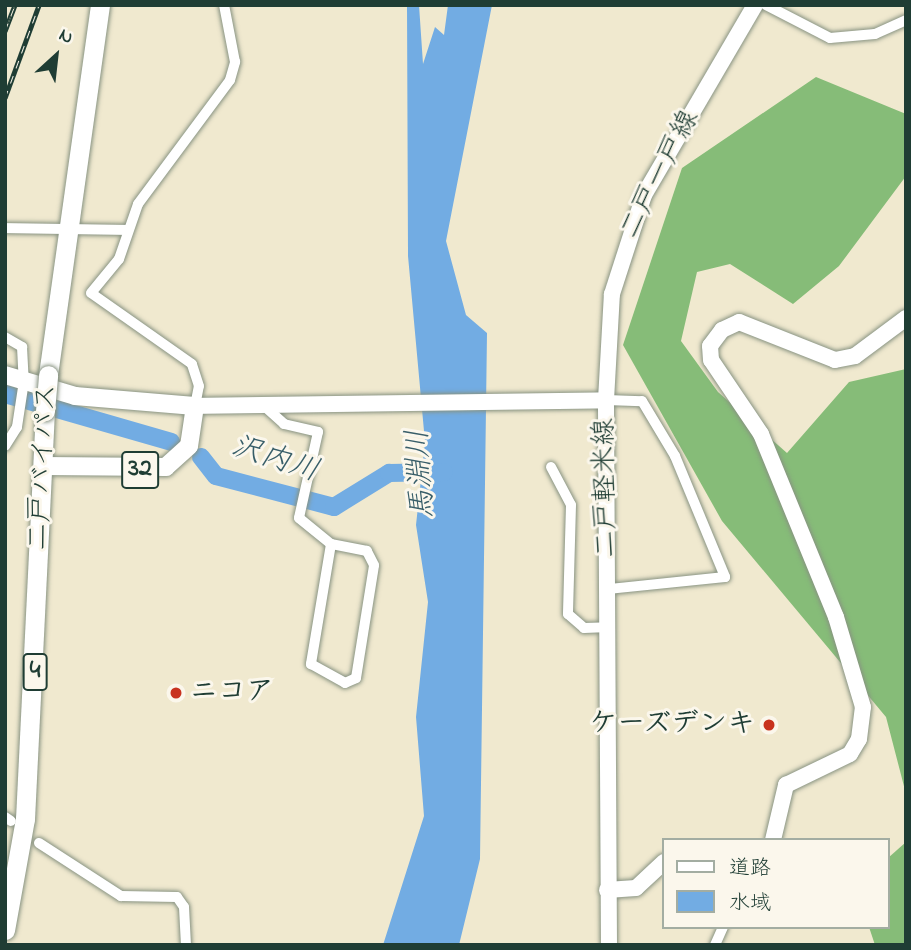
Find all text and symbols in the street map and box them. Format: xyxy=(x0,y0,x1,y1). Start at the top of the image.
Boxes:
north arrow xyxy=(21,21,91,91)
text: N xyxy=(54,22,78,52)
street label: 二戸一戸線 xyxy=(614,105,708,245)
street label: 二戸バイパス xyxy=(23,382,65,552)
street label: 二戸軽米線 xyxy=(589,418,625,558)
water label: 馬淵川 xyxy=(401,428,443,520)
water label: 沢内川 xyxy=(227,429,323,491)
road number: 32 xyxy=(121,447,159,492)
road number: 4 xyxy=(21,650,49,694)
place label: ニコア xyxy=(190,676,274,710)
marker: ニコア xyxy=(168,685,184,701)
place label: ケーズデンキ xyxy=(587,708,755,742)
marker: ケーズデンキ xyxy=(761,717,777,733)
legend xyxy=(662,838,890,929)
text: 道路 xyxy=(729,854,771,884)
text: 水域 xyxy=(729,889,771,919)

